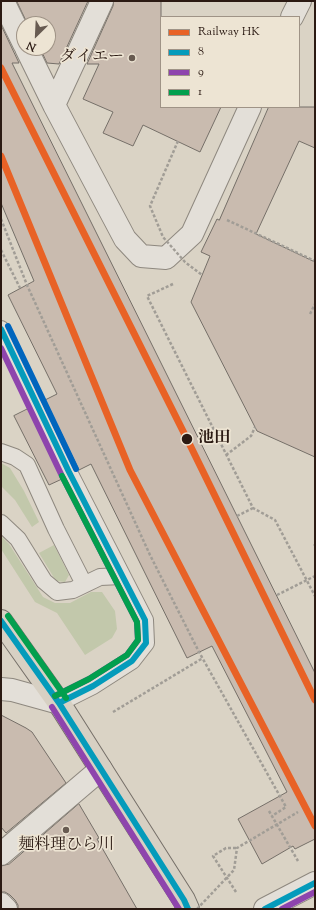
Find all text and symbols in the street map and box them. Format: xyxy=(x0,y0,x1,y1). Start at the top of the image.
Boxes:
north arrow xyxy=(16,16,56,56)
legend xyxy=(160,16,300,108)
text: Railway HK xyxy=(198,23,260,41)
text: N xyxy=(24,37,39,55)
text: 8 xyxy=(198,43,204,61)
place label: ダイエー xyxy=(60,48,124,68)
marker: ダイエー xyxy=(127,53,137,63)
text: 9 xyxy=(198,63,204,81)
text: 1 xyxy=(198,83,202,101)
place label: 池田 xyxy=(198,429,230,449)
marker: 池田 xyxy=(180,432,194,446)
marker: 麺料理ひら川 xyxy=(61,825,71,835)
place label: 麺料理ひら川 xyxy=(18,836,114,856)

